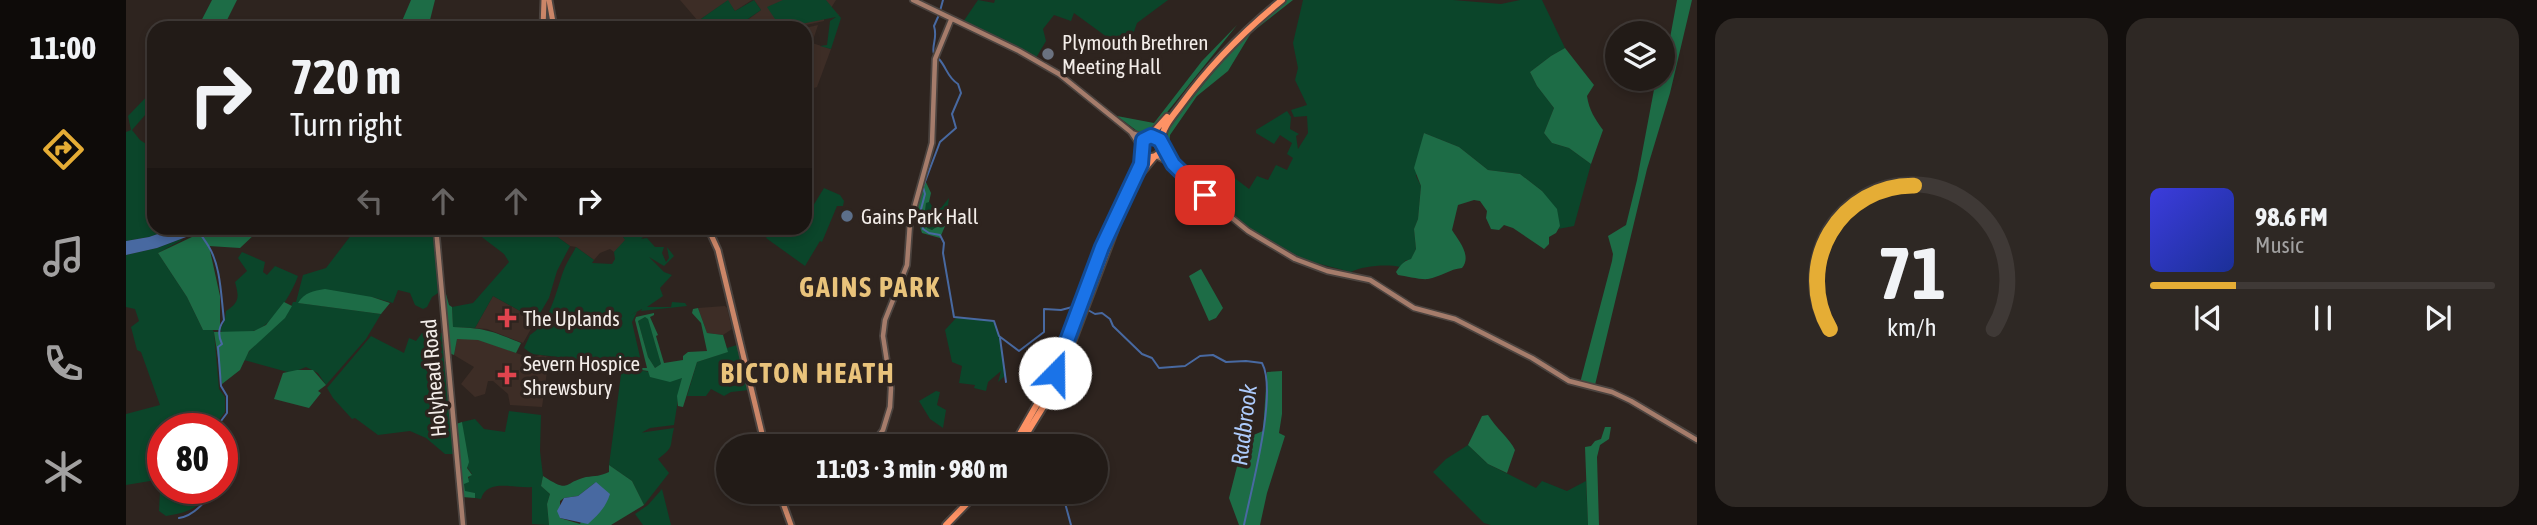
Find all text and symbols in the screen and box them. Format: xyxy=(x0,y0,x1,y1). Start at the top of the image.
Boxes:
map controls xyxy=(1605,21,1675,91)
button: layers xyxy=(1605,21,1675,91)
text: 11:00 xyxy=(30,29,96,66)
place label: Plymouth Brethren Meeting Hall xyxy=(1062,30,1208,78)
marker: Plymouth Brethren Meeting Hall xyxy=(1040,46,1056,62)
text: 720 m xyxy=(290,48,401,104)
icon: right xyxy=(175,49,266,140)
text: Turn right xyxy=(290,106,403,143)
icon: directions xyxy=(39,125,88,174)
pin xyxy=(1175,165,1235,225)
icon: arrive xyxy=(1186,176,1224,214)
icon: left xyxy=(351,182,389,220)
icon: ahead xyxy=(424,182,462,220)
icon: ahead xyxy=(497,182,535,220)
icon: right xyxy=(570,182,608,220)
text: 98.6 FM xyxy=(2255,202,2328,232)
place label: Gains Park Hall xyxy=(861,204,979,228)
marker: Gains Park Hall xyxy=(839,208,855,224)
text: 71 xyxy=(1877,231,1946,314)
icon: music xyxy=(39,232,88,281)
text: Music xyxy=(2255,232,2303,258)
district label: GAINS PARK xyxy=(799,271,941,303)
icon: previous xyxy=(2189,299,2227,337)
icon: pause xyxy=(2304,299,2342,337)
icon: next xyxy=(2419,299,2457,337)
place label: The Uplands xyxy=(523,306,620,330)
marker: The Uplands xyxy=(497,308,517,328)
text: km/h xyxy=(1887,312,1936,340)
street label: Holyhead Road xyxy=(416,318,450,438)
position arrow xyxy=(1018,336,1092,410)
icon: phone xyxy=(39,339,88,388)
place label: Severn Hospice Shrewsbury xyxy=(523,351,640,399)
district label: BICTON HEATH xyxy=(721,357,895,389)
marker: Severn Hospice Shrewsbury xyxy=(497,365,517,385)
water label: Radbrook xyxy=(1226,382,1262,467)
speed limit sign: 80 xyxy=(147,413,238,504)
icon: climate xyxy=(39,447,88,496)
text: 11:03 · 3 min · 980 m xyxy=(816,454,1008,484)

